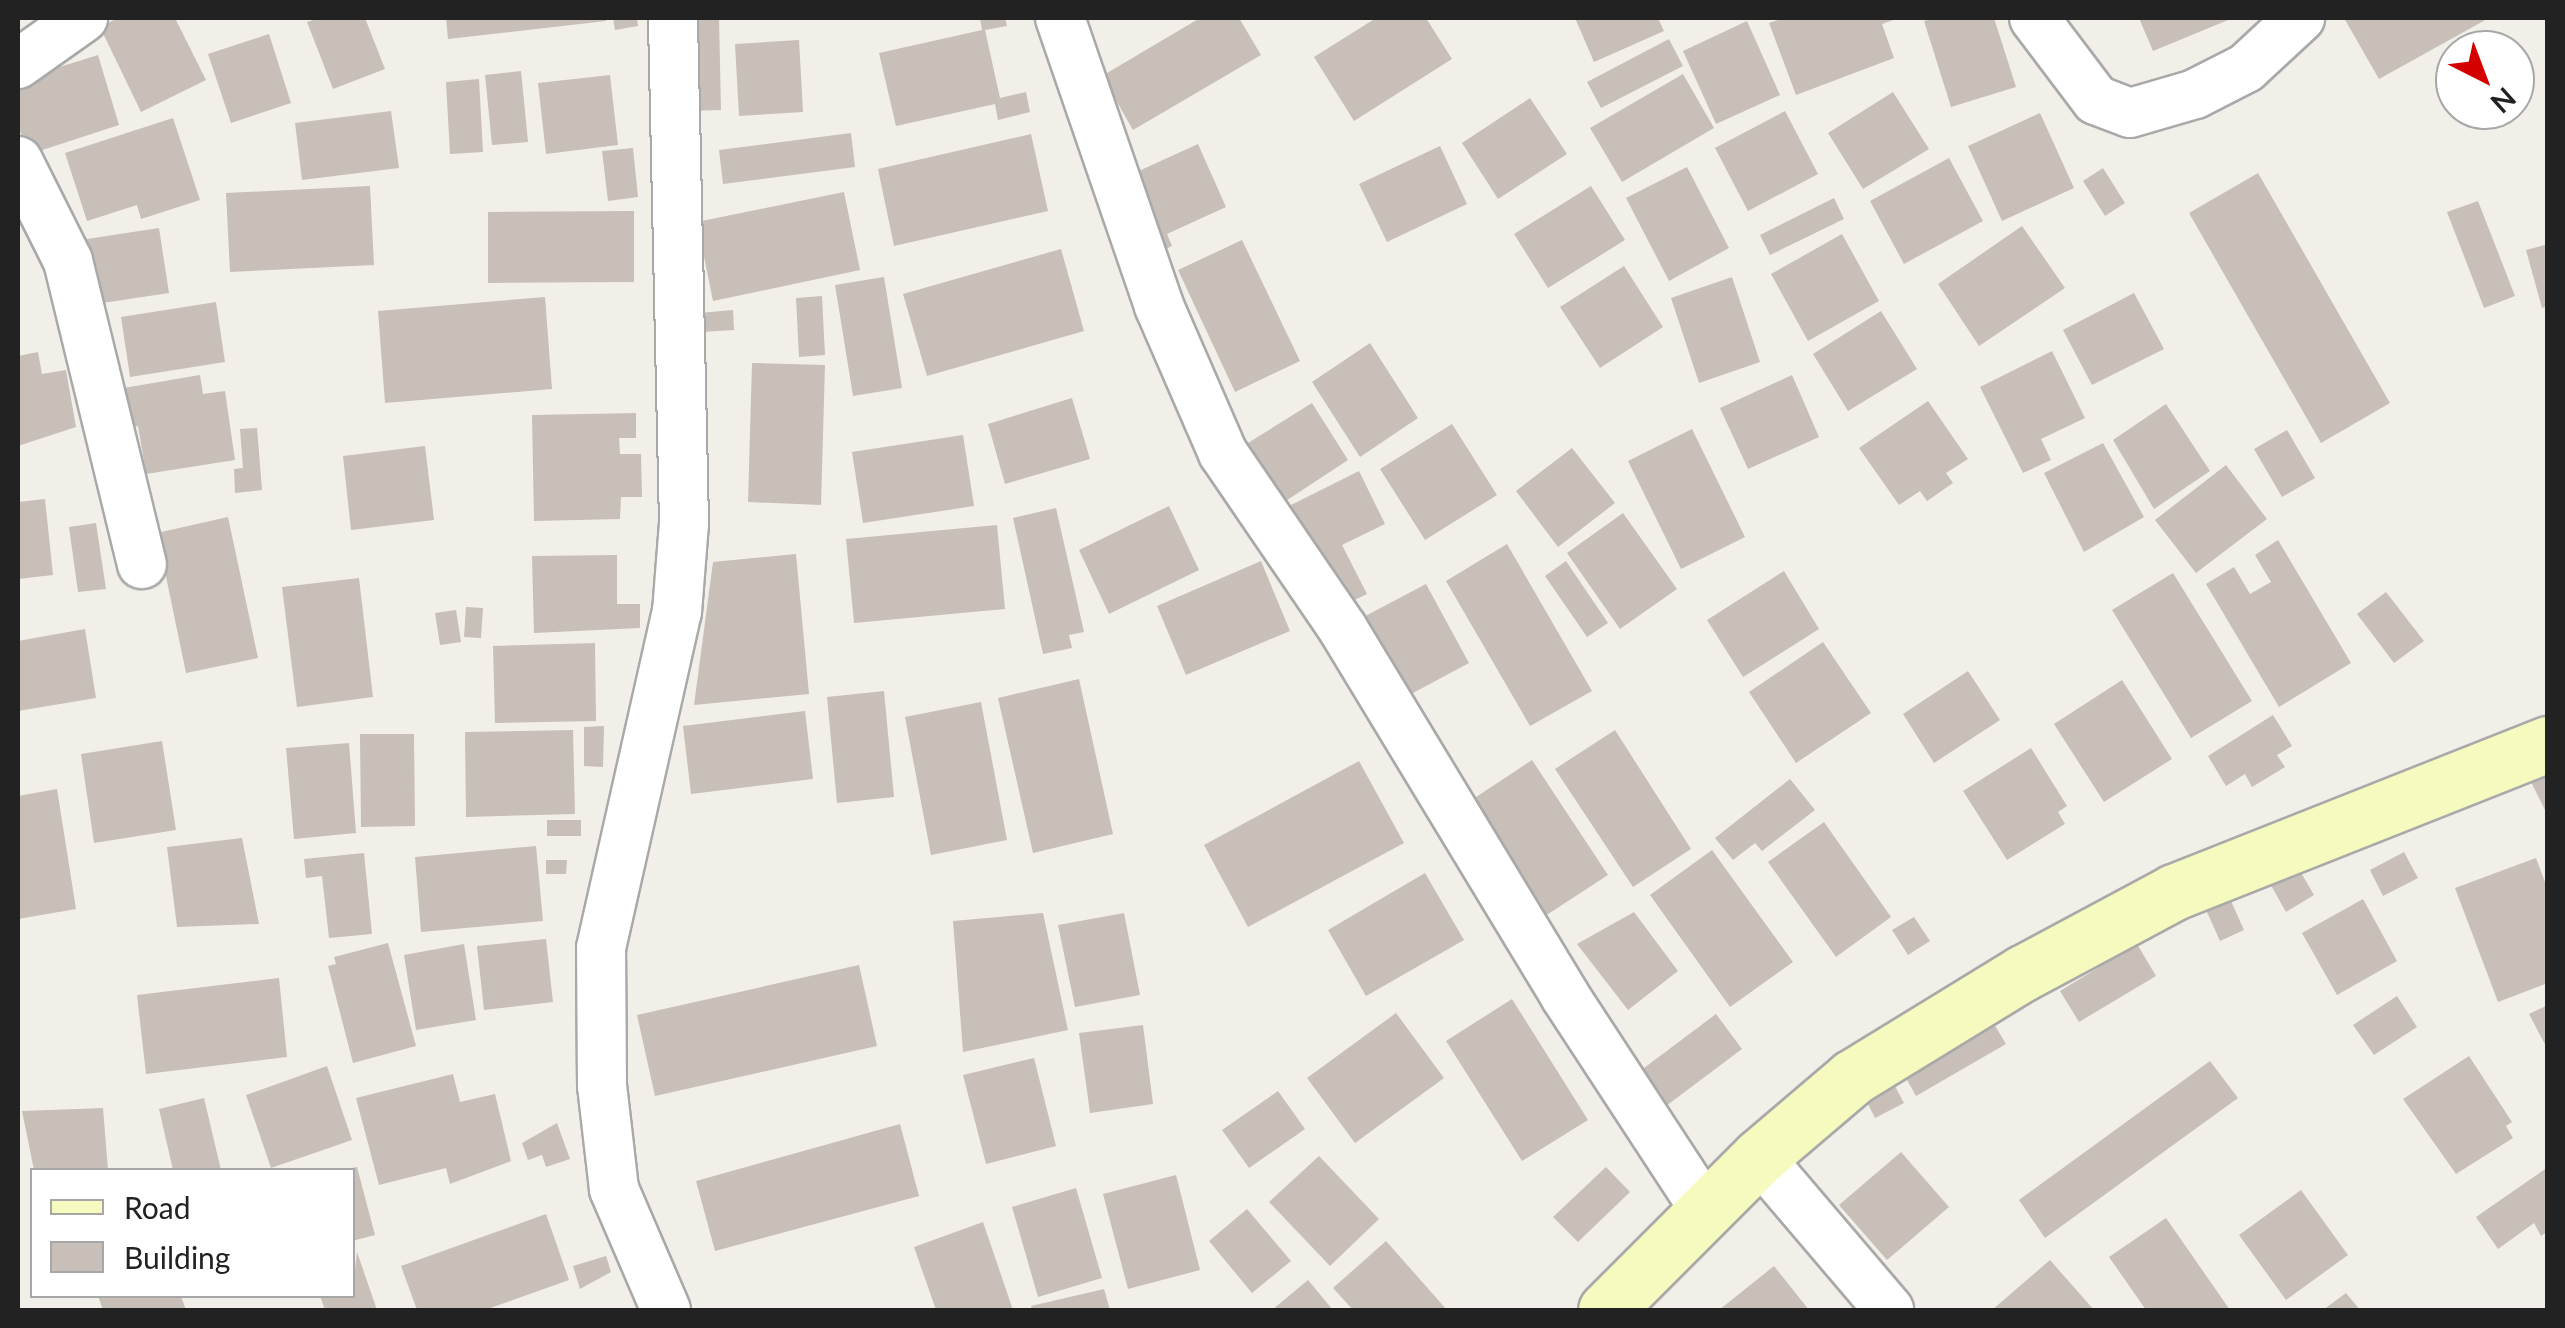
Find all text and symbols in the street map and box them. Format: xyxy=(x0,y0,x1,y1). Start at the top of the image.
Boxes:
north arrow xyxy=(2435,30,2535,130)
text: N xyxy=(2484,81,2523,121)
legend xyxy=(30,1168,355,1298)
text: Road xyxy=(124,1189,191,1225)
text: Building xyxy=(124,1239,230,1275)

